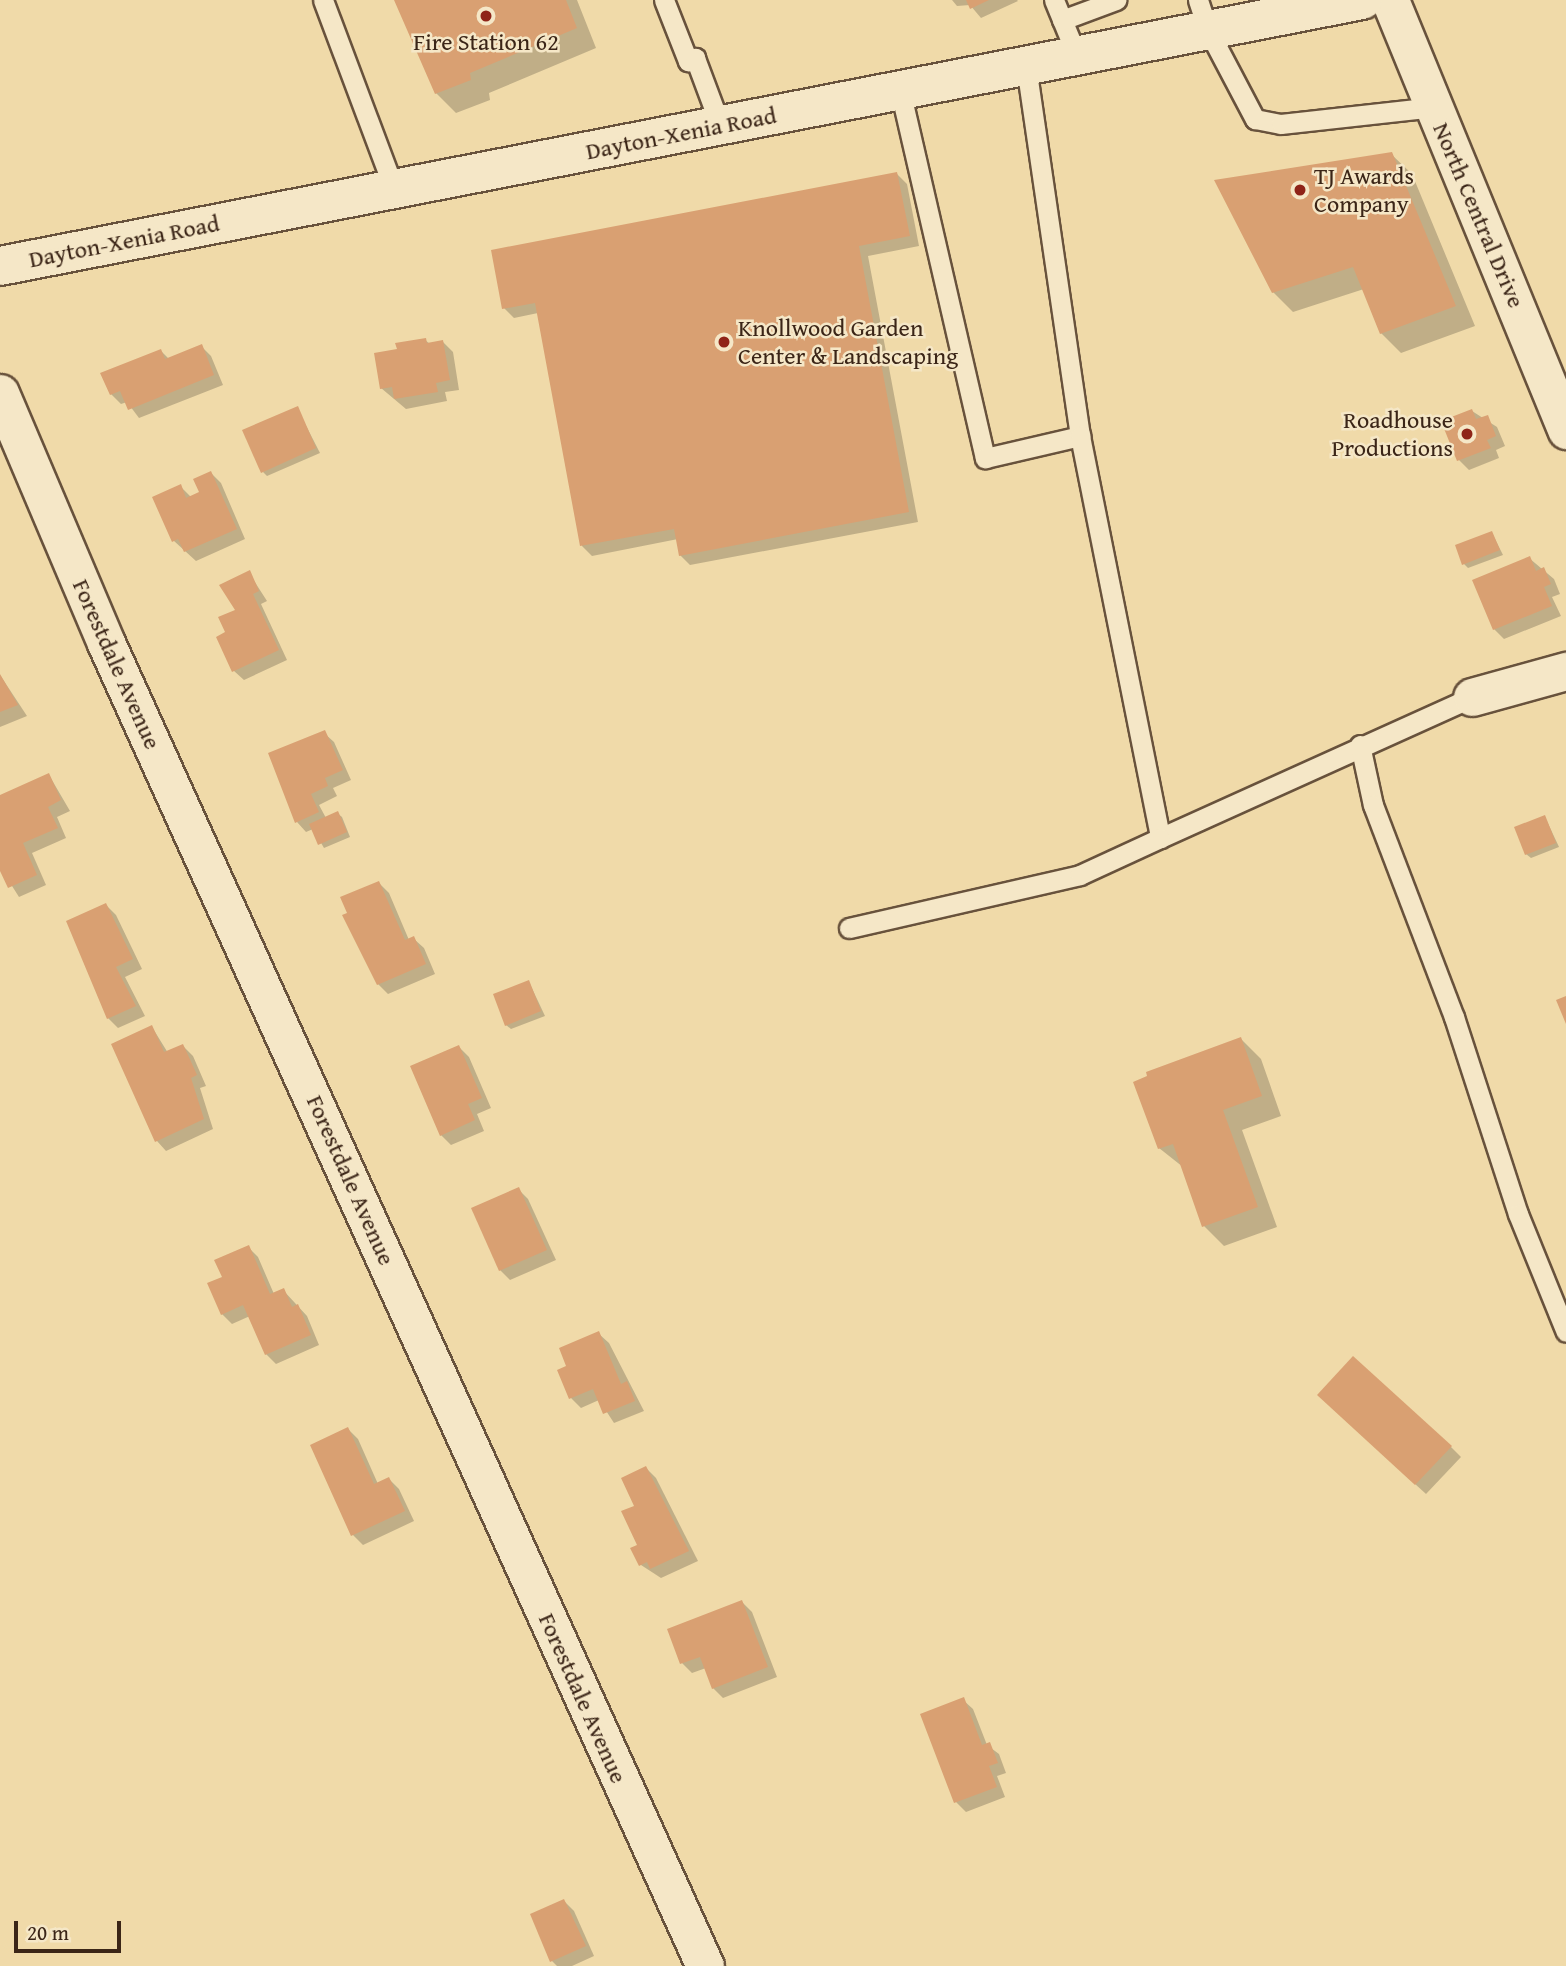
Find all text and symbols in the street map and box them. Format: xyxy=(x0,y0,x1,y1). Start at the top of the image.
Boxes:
marker: Fire Station 62 xyxy=(478,8,494,24)
place label: Fire Station 62 xyxy=(413,28,559,56)
street label: Dayton-Xenia Road xyxy=(583,100,779,166)
street label: North Central Drive xyxy=(1427,118,1531,312)
place label: TJ Awards Company xyxy=(1314,162,1414,218)
marker: TJ Awards Company xyxy=(1292,182,1308,198)
street label: Dayton-Xenia Road xyxy=(26,208,222,274)
place label: Knollwood Garden Center & Landscaping xyxy=(738,314,958,370)
marker: Knollwood Garden Center & Landscaping xyxy=(716,334,732,350)
place label: Roadhouse Productions xyxy=(1331,406,1453,462)
marker: Roadhouse Productions xyxy=(1459,426,1475,442)
street label: Forestdale Avenue xyxy=(67,575,167,753)
street label: Forestdale Avenue xyxy=(301,1091,401,1269)
street label: Forestdale Avenue xyxy=(533,1609,633,1787)
scale bar xyxy=(18,1906,124,1950)
text: 20 m xyxy=(27,1917,69,1948)

